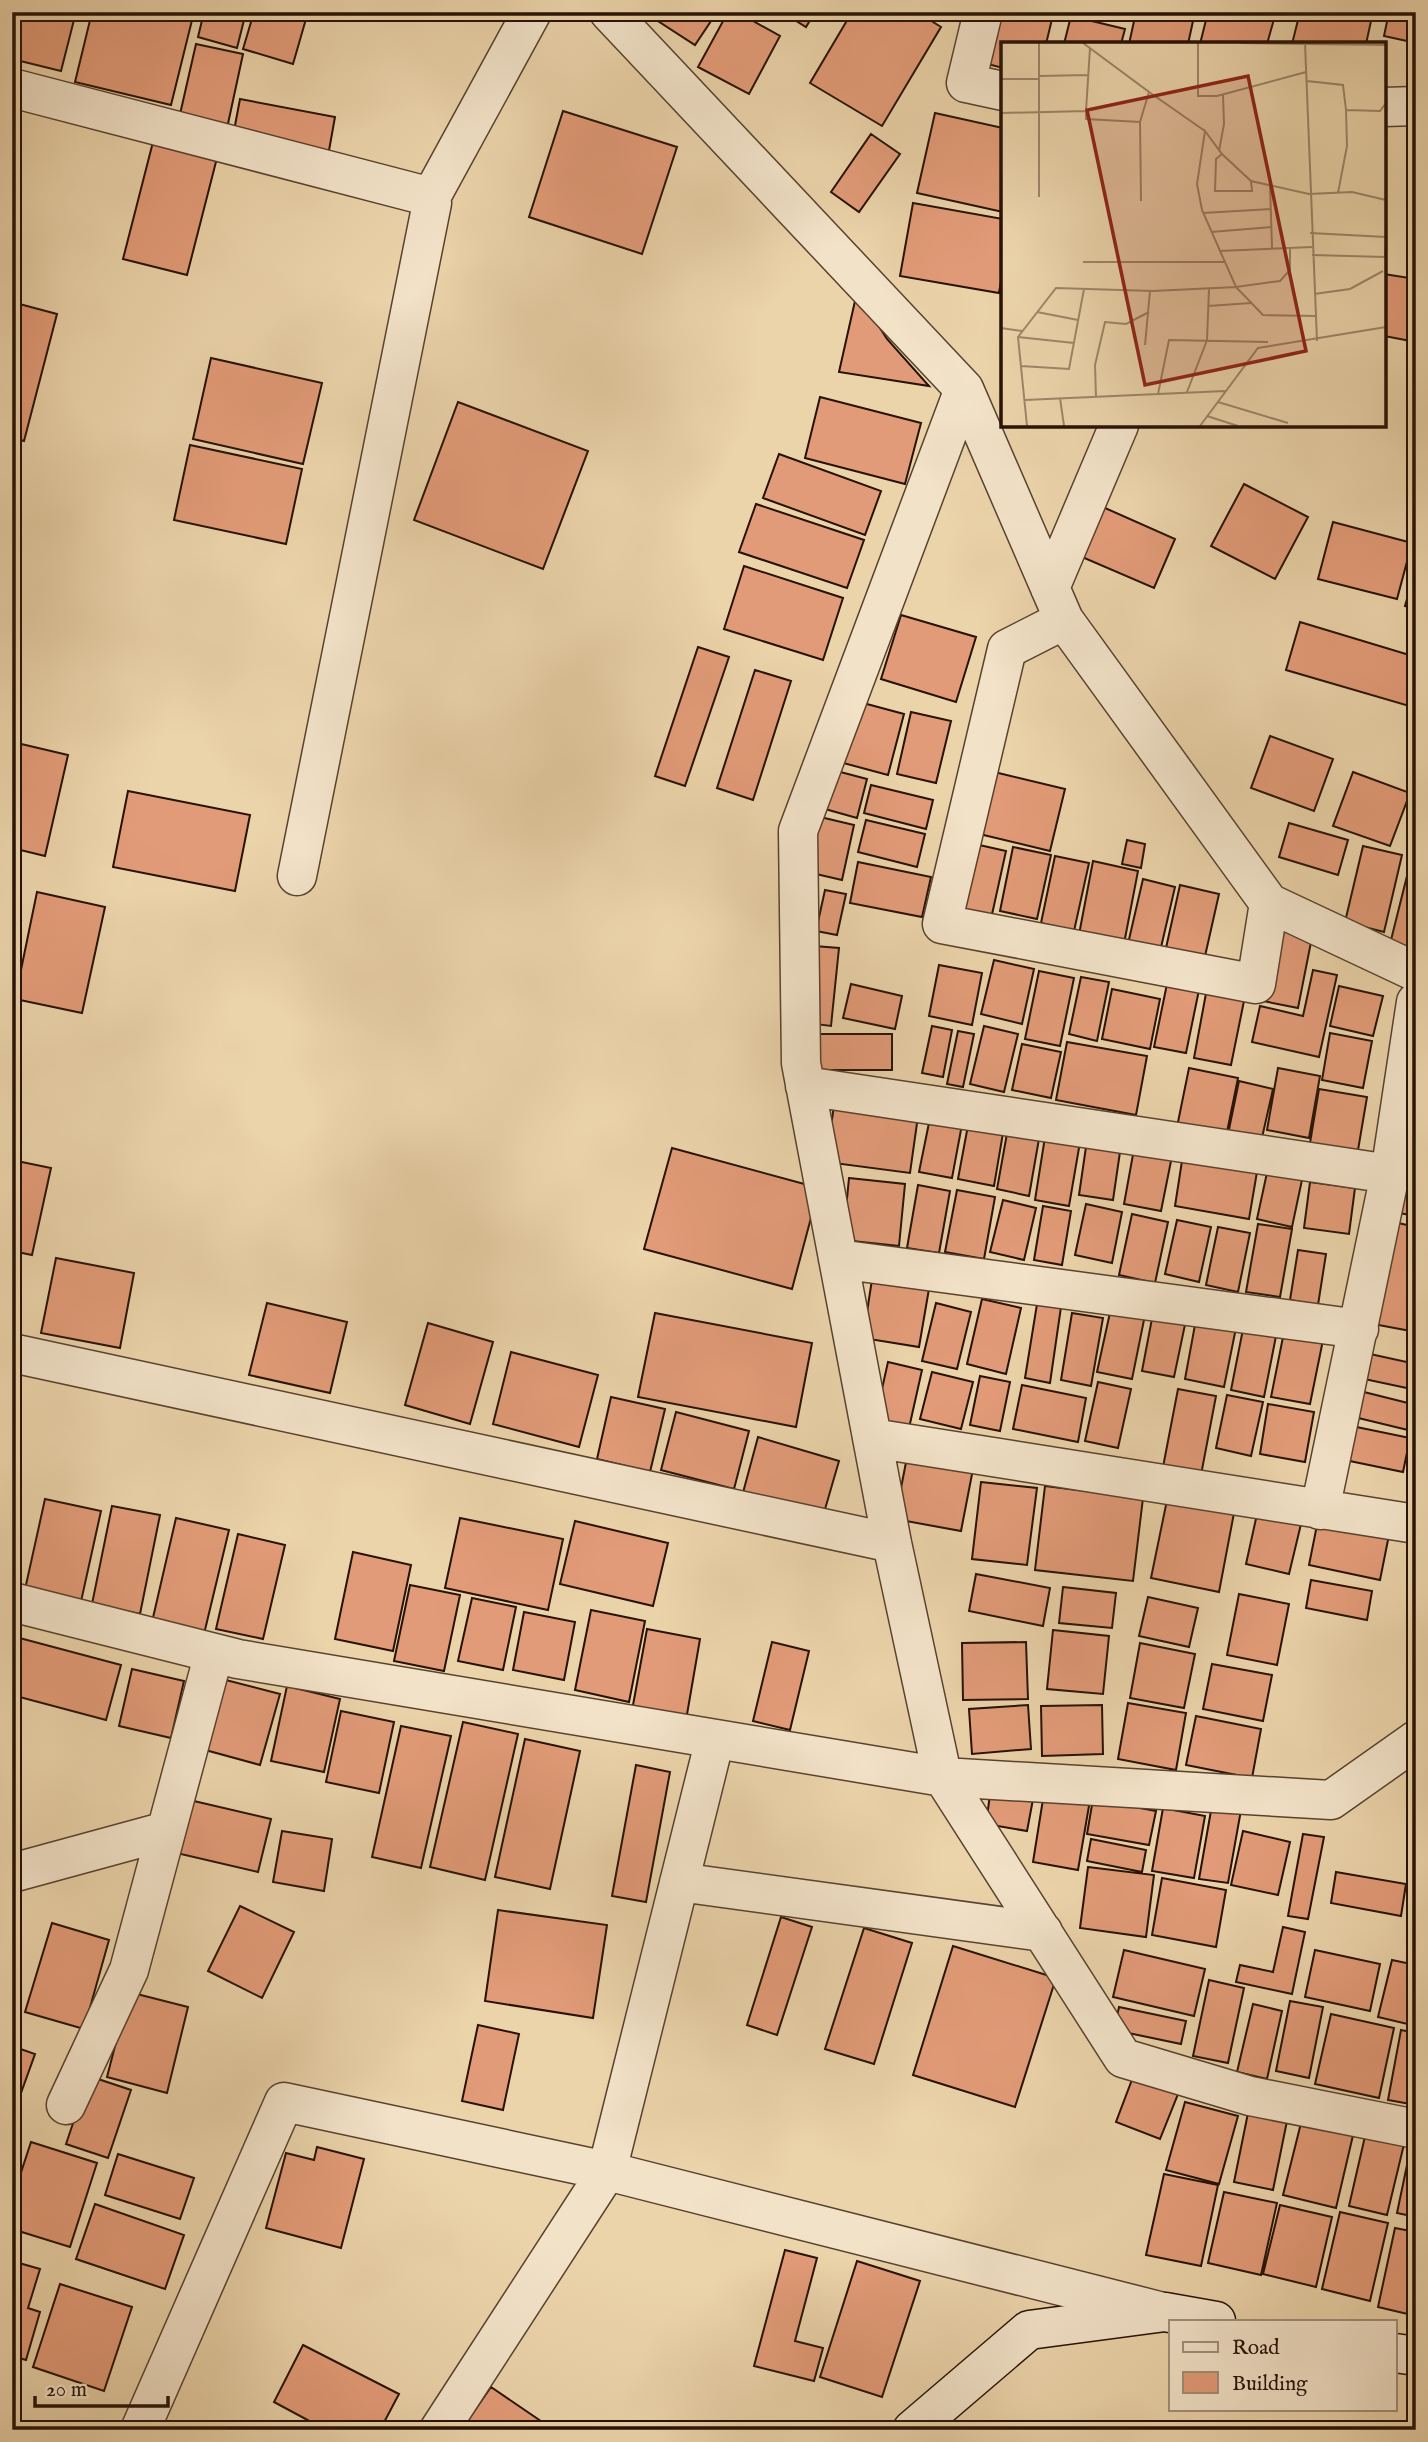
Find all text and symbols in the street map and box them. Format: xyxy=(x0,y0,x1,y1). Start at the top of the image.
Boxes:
inset map xyxy=(1001,42,1386,427)
legend xyxy=(1169,2320,1396,2410)
text: Road xyxy=(1232,2335,1280,2362)
scale bar xyxy=(35,2365,168,2409)
text: Building xyxy=(1232,2371,1308,2398)
text: 20 m xyxy=(46,2377,87,2404)

